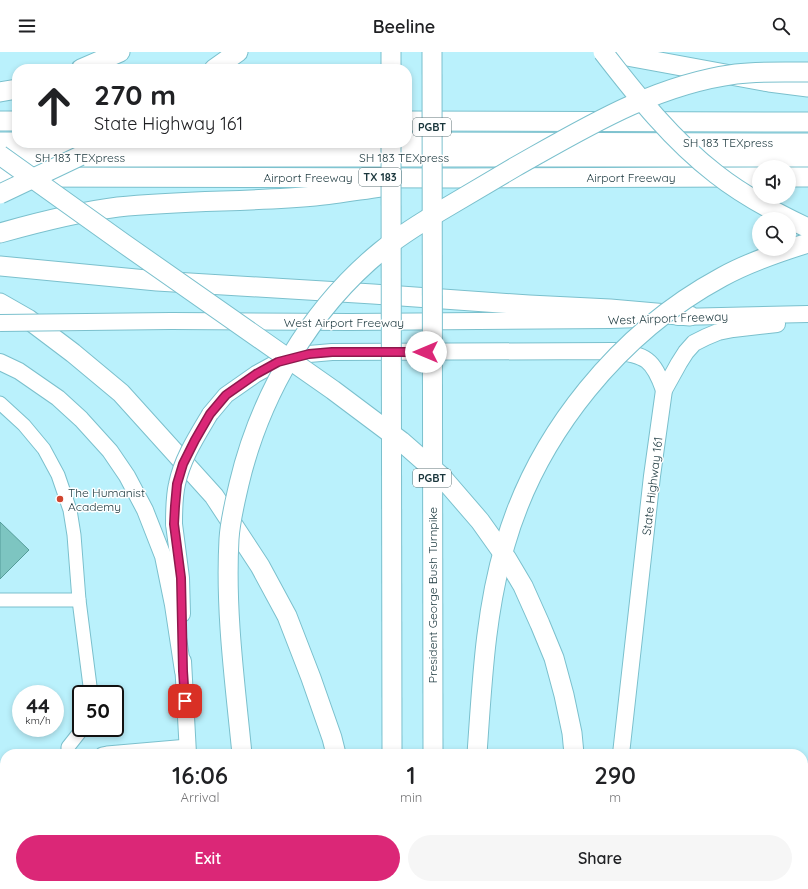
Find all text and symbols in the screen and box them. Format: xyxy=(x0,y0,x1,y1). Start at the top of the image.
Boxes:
icon: menu xyxy=(16,15,38,37)
text: Beeline xyxy=(373,15,435,38)
icon: search xyxy=(770,15,792,37)
text: 270 m xyxy=(94,77,176,112)
icon: ahead xyxy=(28,80,80,132)
text: State Highway 161 xyxy=(94,112,243,135)
road number: PGBT xyxy=(413,118,451,136)
street label: SH 183 TEXpress xyxy=(683,135,773,150)
street label: SH 183 TEXpress xyxy=(35,150,125,165)
street label: SH 183 TEXpress xyxy=(359,150,449,165)
map controls xyxy=(752,160,796,256)
button: sound xyxy=(752,160,796,204)
road number: TX 183 xyxy=(359,168,401,186)
street label: Airport Freeway xyxy=(263,170,353,185)
street label: Airport Freeway xyxy=(586,170,676,185)
button: search xyxy=(752,212,796,256)
street label: West Airport Freeway xyxy=(608,308,728,328)
street label: West Airport Freeway xyxy=(284,315,404,330)
position arrow xyxy=(405,331,447,373)
street label: State Highway 161 xyxy=(639,436,665,536)
road number: PGBT xyxy=(413,469,451,487)
place label: The Humanist Academy xyxy=(68,485,145,514)
marker: The Humanist Academy xyxy=(55,494,65,504)
street label: President George Bush Turnpike xyxy=(425,507,440,683)
pin xyxy=(168,684,202,718)
speed limit sign: 50 xyxy=(72,685,124,737)
icon: arrive xyxy=(174,690,196,712)
text: 44 xyxy=(26,693,50,718)
text: km/h xyxy=(25,714,51,727)
text: 16:06 xyxy=(172,760,228,790)
text: 1 xyxy=(407,760,416,790)
text: 290 xyxy=(594,760,636,790)
text: Arrival xyxy=(181,789,219,805)
text: min xyxy=(400,789,422,805)
text: m xyxy=(609,789,621,805)
button: Exit xyxy=(16,835,400,881)
button: Share xyxy=(408,835,792,881)

